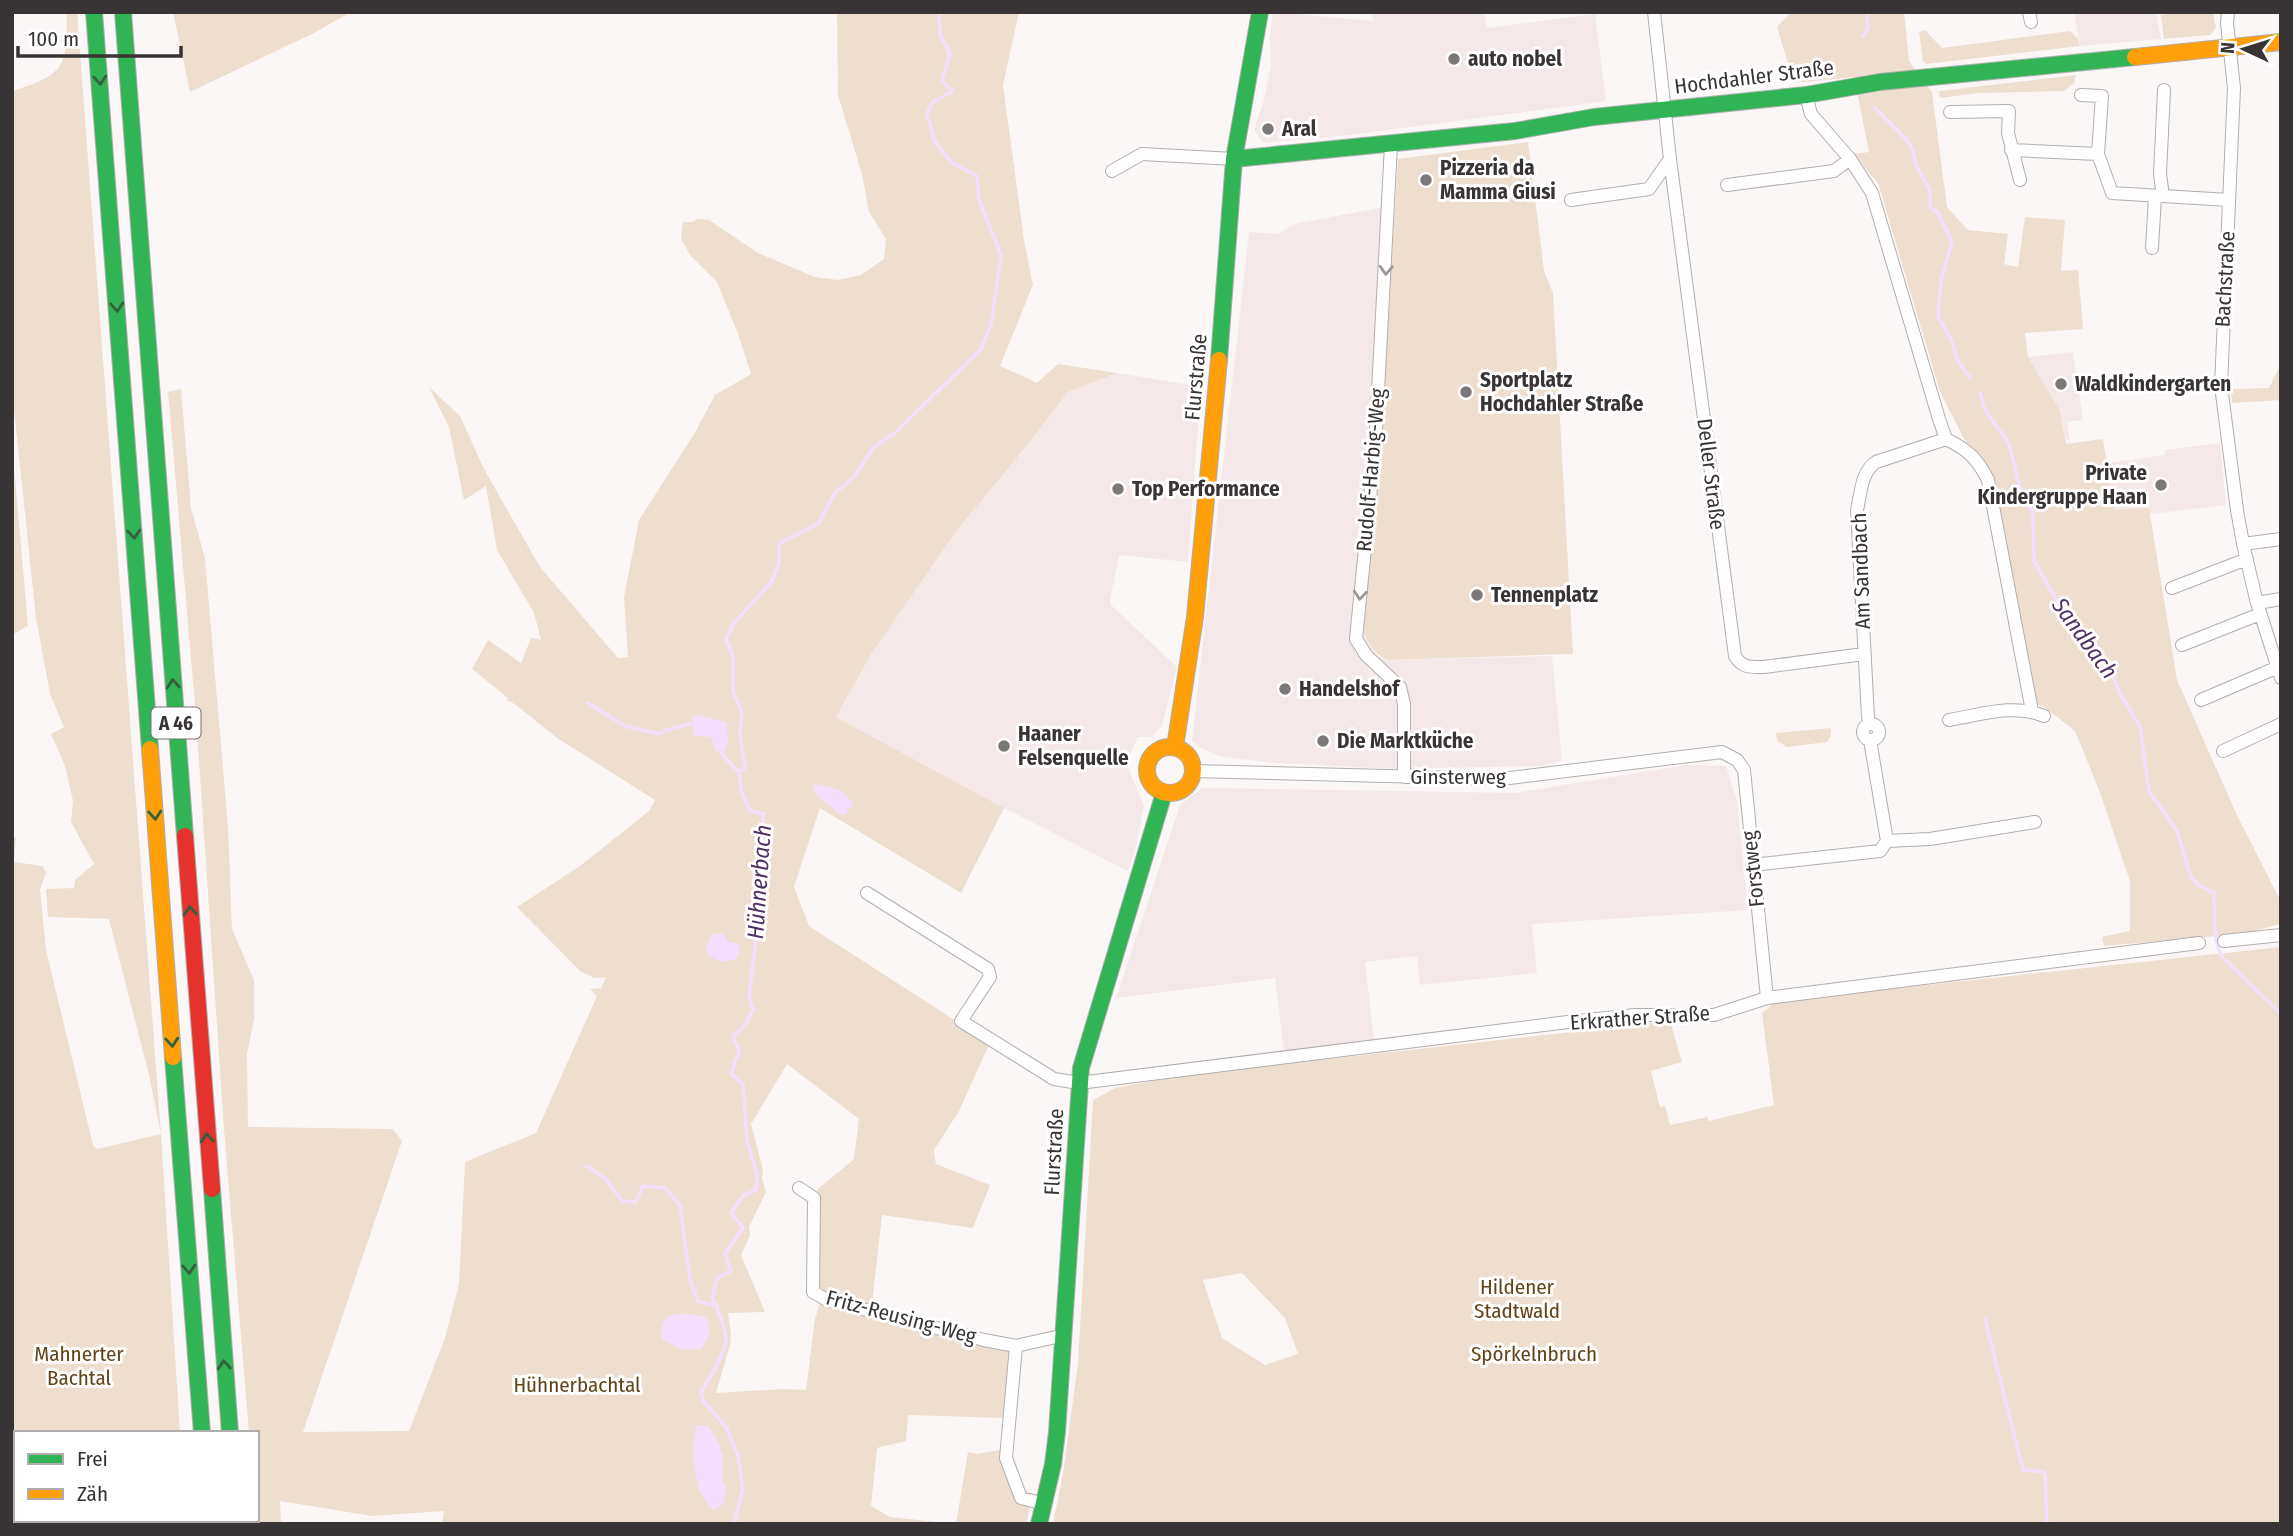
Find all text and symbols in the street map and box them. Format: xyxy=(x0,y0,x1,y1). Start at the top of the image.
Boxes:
scale bar xyxy=(18,14,180,58)
north arrow xyxy=(2209,14,2279,84)
text: 100 m xyxy=(28,26,79,52)
text: N xyxy=(2216,41,2239,54)
place label: auto nobel xyxy=(1468,46,1562,72)
marker: auto nobel xyxy=(1446,51,1462,67)
street label: Hochdahler Straße xyxy=(1673,54,1835,100)
one-way arrow xyxy=(92,75,107,86)
place label: Aral xyxy=(1281,116,1317,142)
marker: Aral xyxy=(1260,121,1276,137)
place label: Pizzeria da Mamma Giusi xyxy=(1440,155,1556,205)
marker: Pizzeria da Mamma Giusi xyxy=(1418,172,1434,188)
street label: Bachstraße xyxy=(2209,230,2241,328)
one-way arrow xyxy=(1378,265,1393,276)
one-way arrow xyxy=(109,302,124,313)
street label: Flurstraße xyxy=(1179,333,1213,421)
place label: Sportplatz Hochdahler Straße xyxy=(1480,367,1644,417)
place label: Waldkindergarten xyxy=(2075,371,2231,397)
marker: Waldkindergarten xyxy=(2053,376,2069,392)
marker: Sportplatz Hochdahler Straße xyxy=(1458,384,1474,400)
street label: Rudolf-Harbig-Weg xyxy=(1351,387,1391,553)
street label: Deller Straße xyxy=(1691,417,1731,531)
place label: Private Kindergruppe Haan xyxy=(1978,460,2147,510)
place label: Top Performance xyxy=(1132,476,1280,502)
marker: Private Kindergruppe Haan xyxy=(2153,477,2169,493)
marker: Top Performance xyxy=(1110,481,1126,497)
street label: Am Sandbach xyxy=(1846,512,1876,630)
one-way arrow xyxy=(126,529,141,540)
place label: Tennenplatz xyxy=(1491,582,1598,608)
marker: Tennenplatz xyxy=(1469,587,1485,603)
one-way arrow xyxy=(1352,589,1367,601)
water label: Sandbach xyxy=(2046,591,2124,684)
place label: Handelshof xyxy=(1299,676,1401,702)
one-way arrow xyxy=(166,678,181,689)
marker: Handelshof xyxy=(1277,681,1293,697)
road number: A 46 xyxy=(152,708,200,738)
place label: Haaner Felsenquelle xyxy=(1018,721,1129,771)
place label: Die Marktküche xyxy=(1337,728,1474,754)
marker: Die Marktküche xyxy=(1315,733,1331,749)
marker: Haaner Felsenquelle xyxy=(996,738,1012,754)
street label: Ginsterweg xyxy=(1410,764,1506,790)
one-way arrow xyxy=(147,810,162,821)
water label: Hühnerbach xyxy=(741,824,777,940)
street label: Forstweg xyxy=(1736,830,1770,908)
one-way arrow xyxy=(183,905,198,916)
street label: Erkrather Straße xyxy=(1569,1000,1711,1036)
one-way arrow xyxy=(164,1037,179,1048)
street label: Flurstraße xyxy=(1039,1108,1069,1196)
one-way arrow xyxy=(200,1132,215,1143)
one-way arrow xyxy=(181,1263,196,1274)
park label: Hildener Stadtwald xyxy=(1474,1274,1560,1324)
street label: Fritz-Reusing-Weg xyxy=(823,1284,979,1350)
park label: Mahnerter Bachtal xyxy=(34,1341,124,1391)
park label: Spörkelnbruch xyxy=(1471,1341,1597,1367)
one-way arrow xyxy=(217,1359,232,1370)
park label: Hühnerbachtal xyxy=(513,1372,641,1398)
legend xyxy=(14,1431,259,1522)
text: Frei xyxy=(77,1446,108,1472)
text: Zäh xyxy=(77,1481,108,1507)

